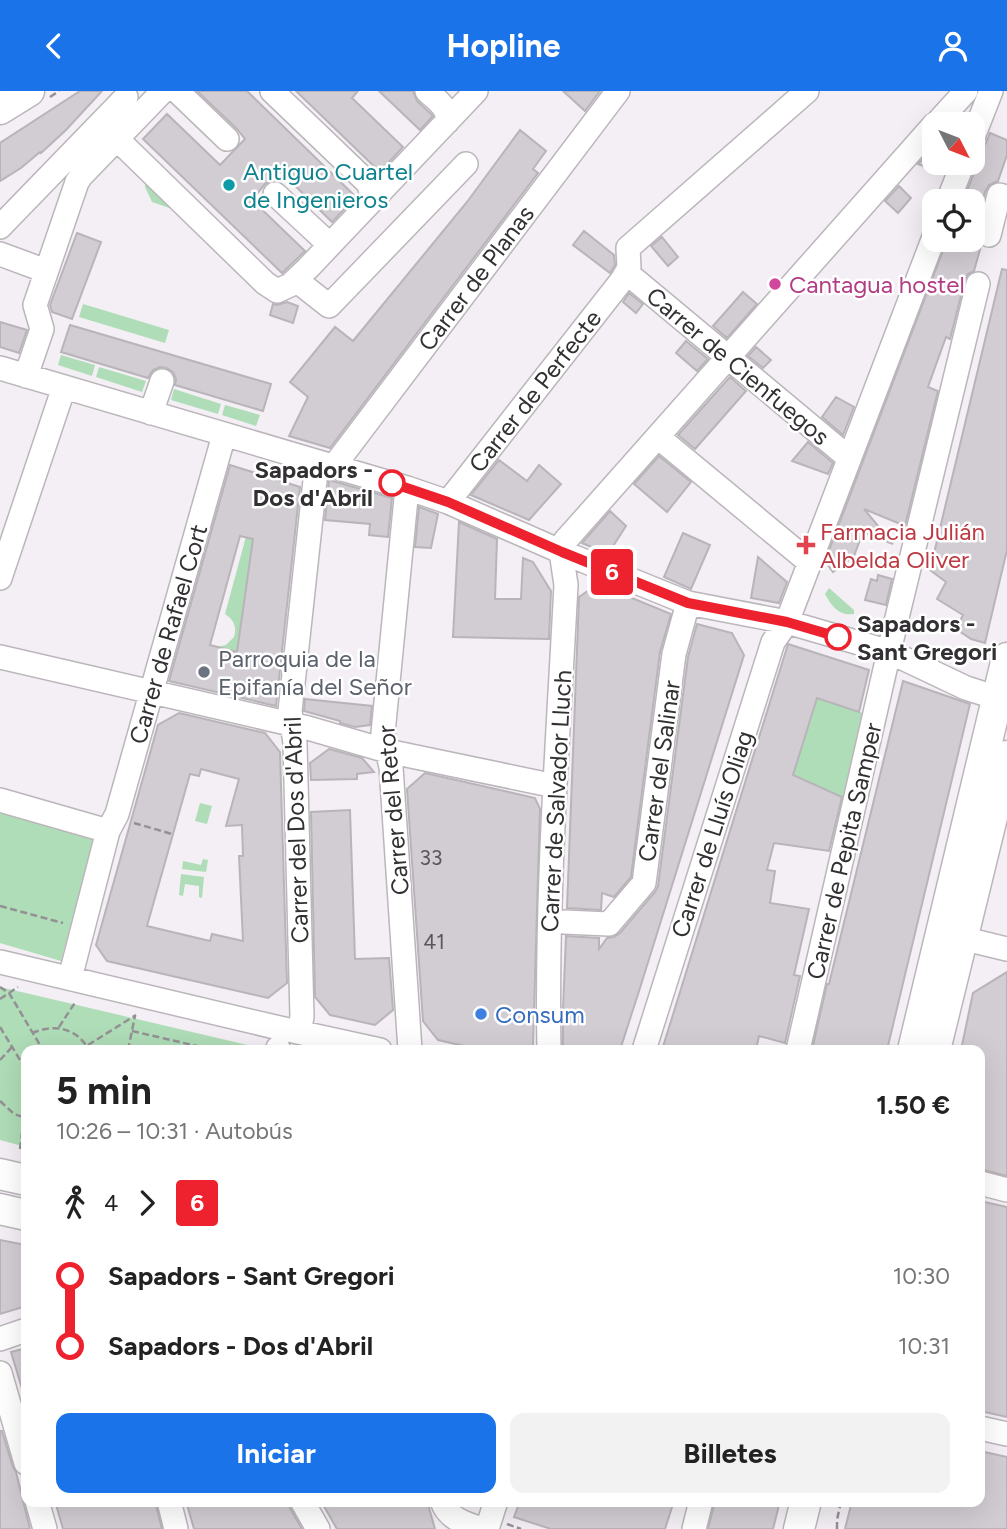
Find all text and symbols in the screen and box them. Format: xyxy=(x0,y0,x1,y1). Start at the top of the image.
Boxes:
icon: back xyxy=(35,27,73,65)
text: Hopline xyxy=(447,27,560,65)
icon: person xyxy=(934,27,972,65)
north arrow xyxy=(922,112,985,175)
map controls xyxy=(922,112,985,252)
place label: Antiguo Cuartel de Ingenieros xyxy=(243,157,413,214)
marker: Antiguo Cuartel de Ingenieros xyxy=(221,177,237,193)
button: locate xyxy=(922,189,985,252)
street label: Carrer de Planas xyxy=(412,200,540,356)
place label: Cantagua hostel xyxy=(789,270,965,299)
marker: Cantagua hostel xyxy=(767,276,783,292)
street label: Carrer de Cienfuegos xyxy=(641,281,835,451)
street label: Carrer de Perfecte xyxy=(463,304,607,478)
place label: Sapadors - Dos d'Abril xyxy=(252,455,373,512)
marker: Sapadors - Dos d'Abril xyxy=(379,470,405,496)
place label: Farmacia Julián Albelda Oliver xyxy=(820,517,985,574)
street label: Carrer de Rafael Cort xyxy=(123,521,213,747)
marker: Farmacia Julián Albelda Oliver xyxy=(798,537,814,553)
line badge: 6 xyxy=(589,549,635,595)
text: 6 xyxy=(605,557,619,586)
place label: Sapadors - Sant Gregori xyxy=(857,609,997,666)
marker: Sapadors - Sant Gregori xyxy=(825,624,851,650)
place label: Parroquia de la Epifanía del Señor xyxy=(218,644,412,701)
marker: Parroquia de la Epifanía del Señor xyxy=(196,664,212,680)
street label: Carrer de Salvador Lluch xyxy=(535,669,577,933)
street label: Carrer del Salinar xyxy=(632,678,686,864)
street label: Carrer del Dos d'Abril xyxy=(278,716,314,944)
street label: Carrer de Pepita Samper xyxy=(800,720,888,982)
street label: Carrer del Retor xyxy=(371,724,415,896)
street label: Carrer de Lluís Oliag xyxy=(665,727,759,941)
house number: 33 xyxy=(420,845,442,870)
house number: 41 xyxy=(423,929,445,954)
place label: Consum xyxy=(495,1000,585,1029)
marker: Consum xyxy=(473,1006,489,1022)
text: 5 min xyxy=(56,1068,152,1114)
text: 1.50 € xyxy=(876,1089,950,1121)
text: 10:26 – 10:31 · Autobús xyxy=(56,1117,293,1145)
icon: walk xyxy=(56,1184,94,1222)
icon: forward xyxy=(128,1184,166,1222)
text: 6 xyxy=(190,1188,204,1217)
text: 4 xyxy=(104,1189,118,1217)
text: Sapadors - Sant Gregori xyxy=(108,1260,395,1292)
text: 10:30 xyxy=(893,1262,950,1290)
text: Sapadors - Dos d'Abril xyxy=(108,1330,373,1362)
text: 10:31 xyxy=(898,1332,950,1360)
button: Iniciar xyxy=(56,1413,496,1493)
button: Billetes xyxy=(510,1413,950,1493)

